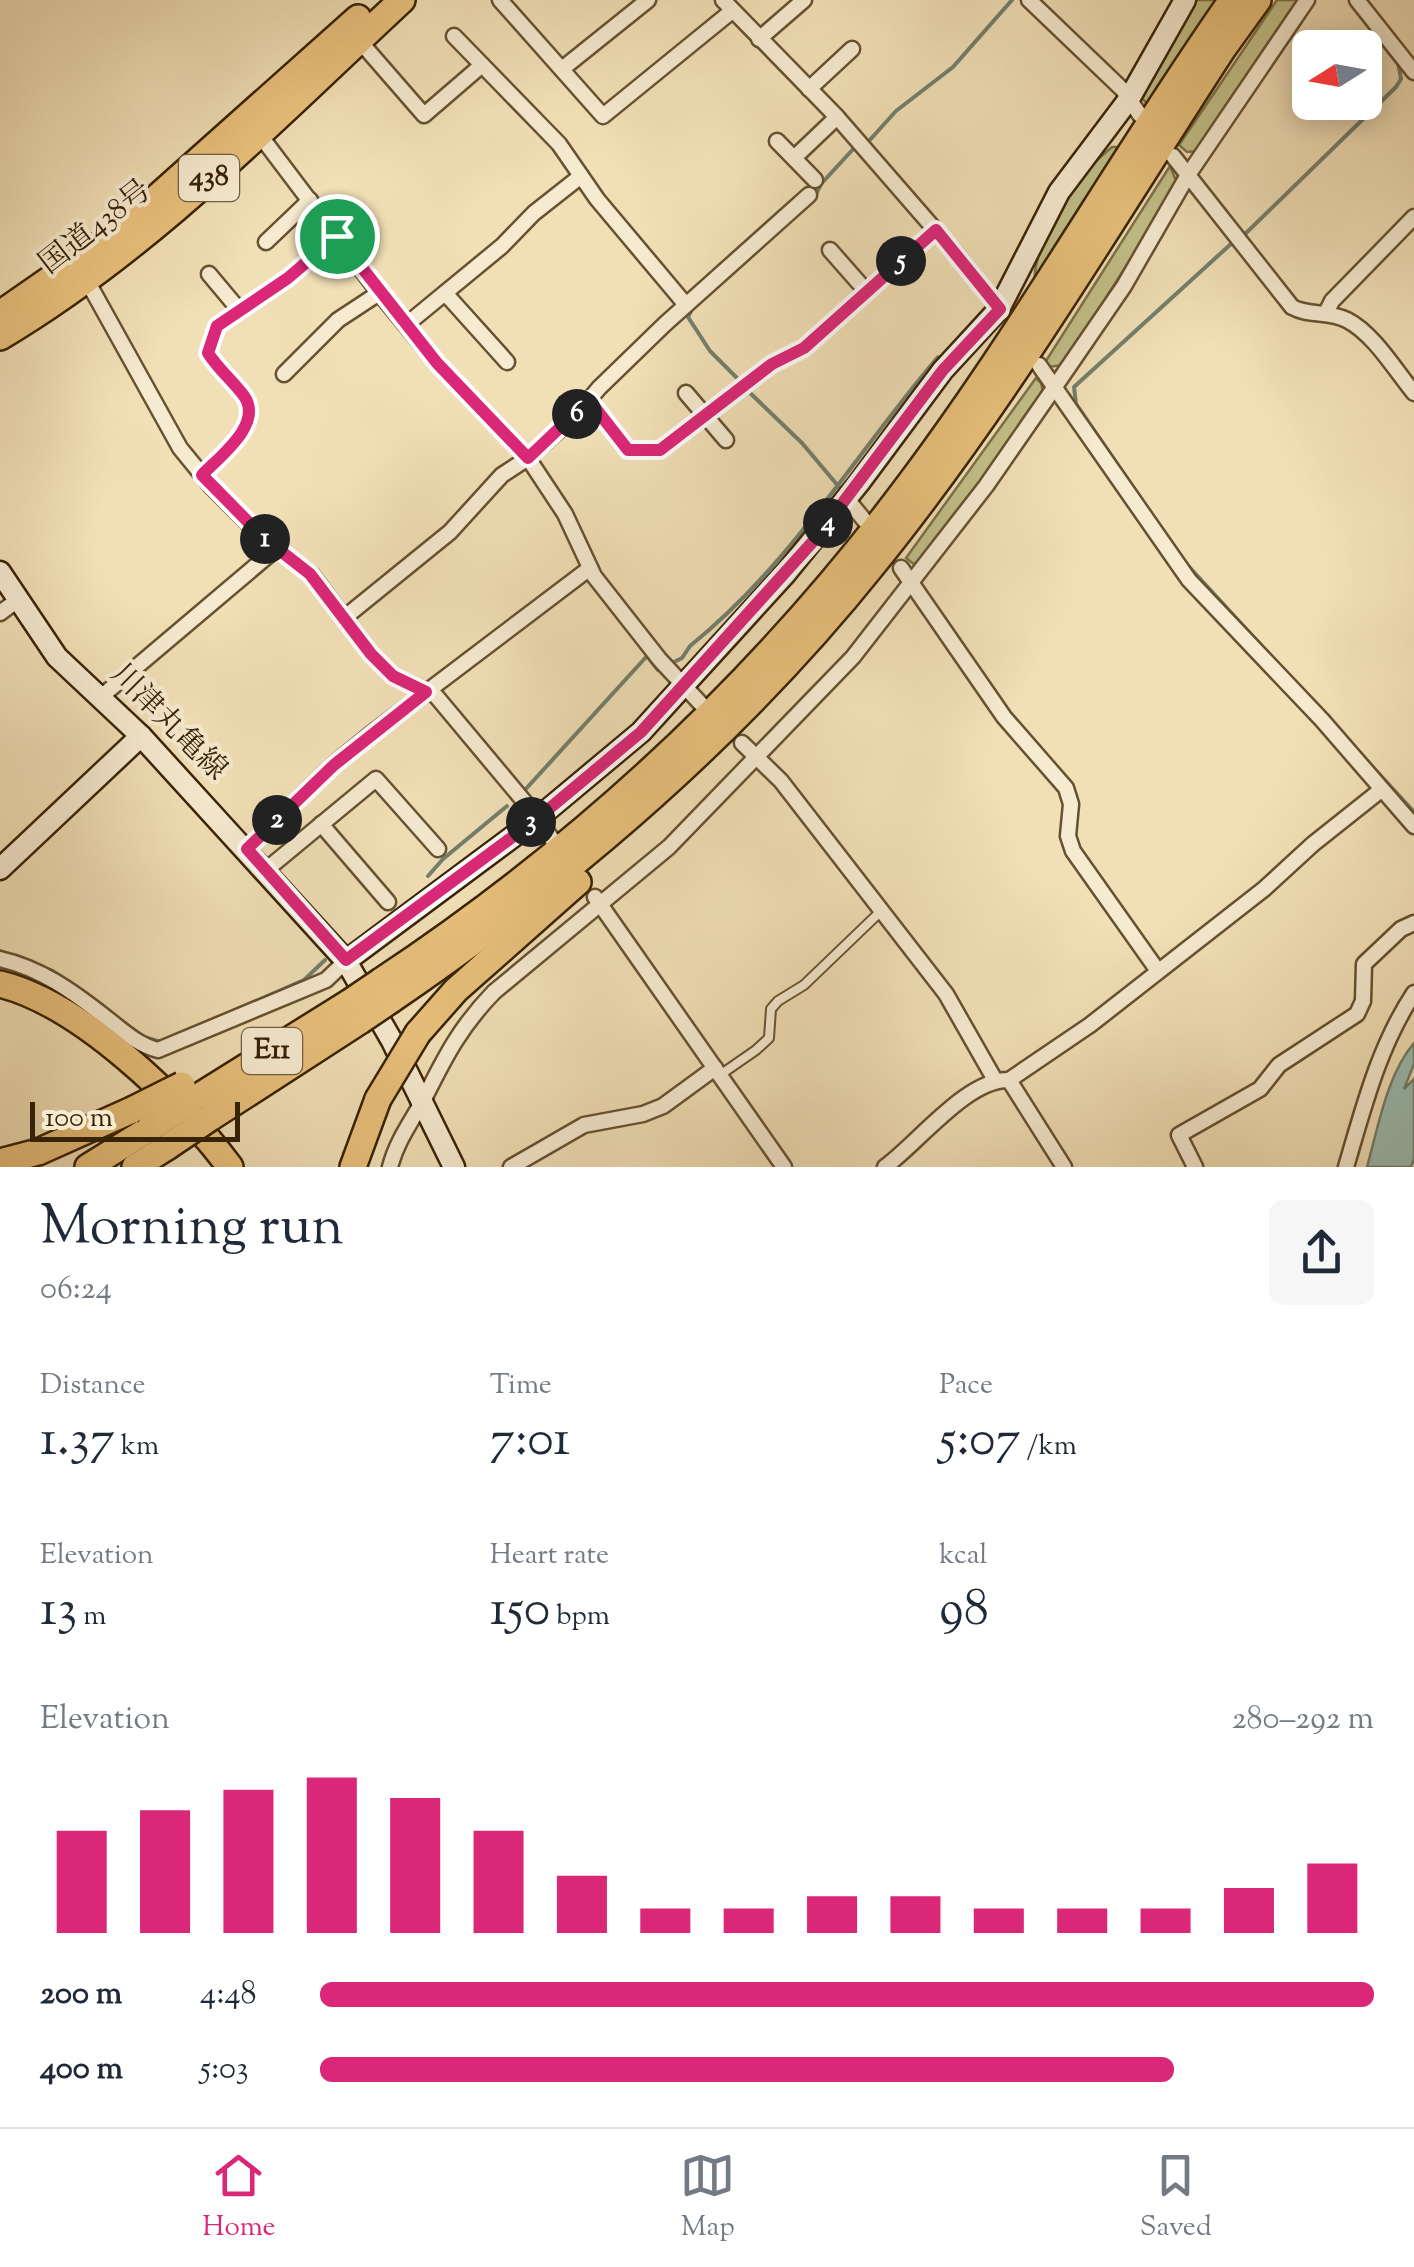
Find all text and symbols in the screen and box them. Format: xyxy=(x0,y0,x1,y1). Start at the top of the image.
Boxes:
north arrow xyxy=(1292,30,1382,120)
map controls xyxy=(1292,30,1382,120)
road number: 438 xyxy=(179,155,239,201)
street label: 国道438号 xyxy=(31,170,161,286)
pin xyxy=(295,194,380,279)
icon: arrive xyxy=(310,209,365,264)
pin: 5 xyxy=(876,236,926,286)
text: 5 xyxy=(896,241,906,281)
pin: 6 xyxy=(552,389,602,439)
text: 6 xyxy=(570,394,584,434)
pin: 4 xyxy=(803,498,853,548)
text: 4 xyxy=(821,503,835,543)
pin: 1 xyxy=(240,514,290,564)
text: 1 xyxy=(260,519,270,559)
street label: 川津丸亀線 xyxy=(100,655,236,791)
pin: 2 xyxy=(252,795,302,845)
pin: 3 xyxy=(506,797,556,847)
text: 2 xyxy=(270,800,284,840)
text: 3 xyxy=(525,802,537,842)
road number: E11 xyxy=(242,1028,302,1074)
scale bar xyxy=(30,1097,240,1142)
text: 100 m xyxy=(45,1099,113,1139)
text: Morning run xyxy=(40,1190,344,1269)
button: share xyxy=(1269,1200,1374,1305)
text: 06:24 xyxy=(40,1267,112,1313)
text: Distance xyxy=(40,1366,146,1406)
text: Time xyxy=(490,1366,552,1406)
text: Pace xyxy=(939,1366,993,1406)
text: 1.37 xyxy=(40,1406,115,1478)
text: 7:01 xyxy=(490,1406,570,1478)
text: 5:07 xyxy=(939,1406,1020,1478)
text: km xyxy=(115,1427,159,1467)
text: /km xyxy=(1020,1427,1077,1467)
text: Elevation xyxy=(40,1536,154,1576)
text: Heart rate xyxy=(490,1536,609,1576)
text: kcal xyxy=(939,1536,987,1576)
text: 13 xyxy=(40,1576,77,1648)
text: 150 xyxy=(490,1576,550,1648)
text: 98 xyxy=(939,1576,989,1648)
text: m xyxy=(77,1597,106,1637)
text: bpm xyxy=(550,1597,610,1637)
text: Elevation xyxy=(40,1697,170,1743)
text: 280–292 m xyxy=(1232,1697,1374,1743)
text: 200 m xyxy=(40,1972,122,2018)
text: 4:48 xyxy=(200,1972,257,2018)
text: 400 m xyxy=(40,2047,123,2093)
text: 5:03 xyxy=(200,2047,249,2093)
tab: Home xyxy=(202,2148,276,2248)
tab: Map xyxy=(680,2148,735,2248)
tab: Saved xyxy=(1140,2148,1212,2248)

